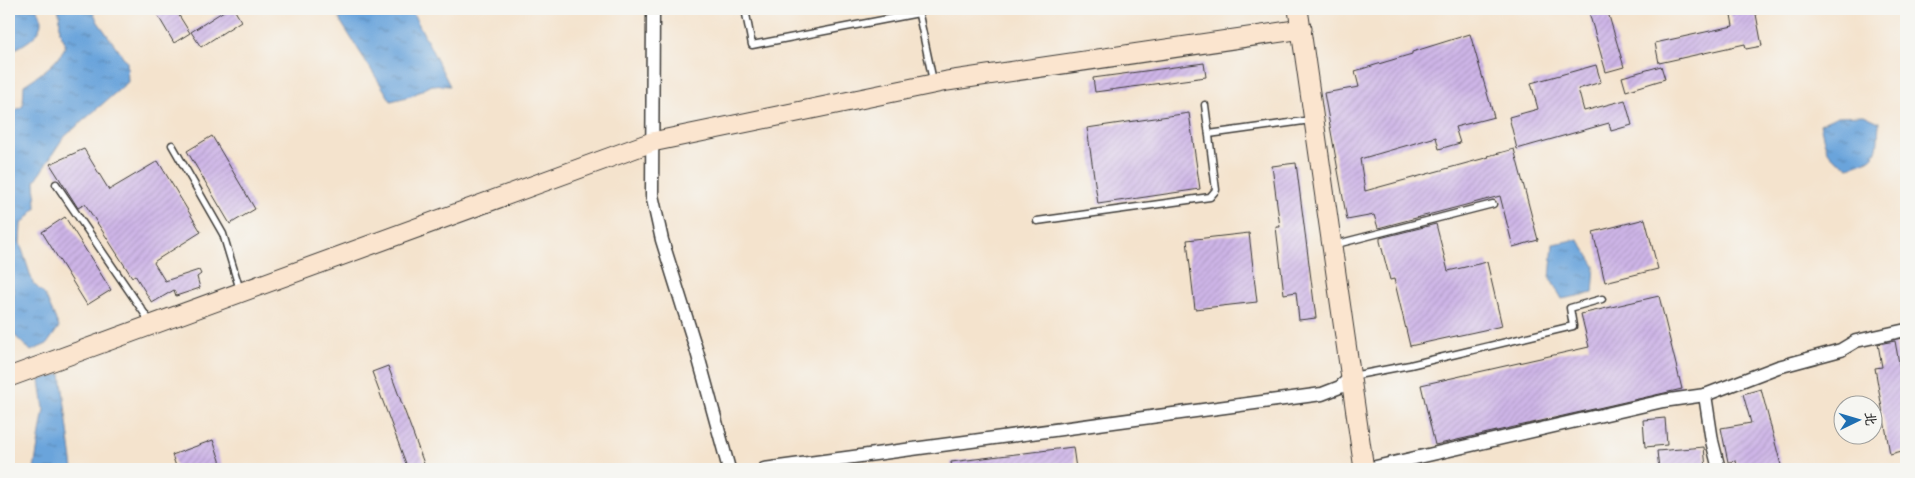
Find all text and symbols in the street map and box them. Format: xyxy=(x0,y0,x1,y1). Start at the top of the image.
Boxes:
north arrow xyxy=(1832,396,1882,446)
text: 北 xyxy=(1861,411,1882,427)

